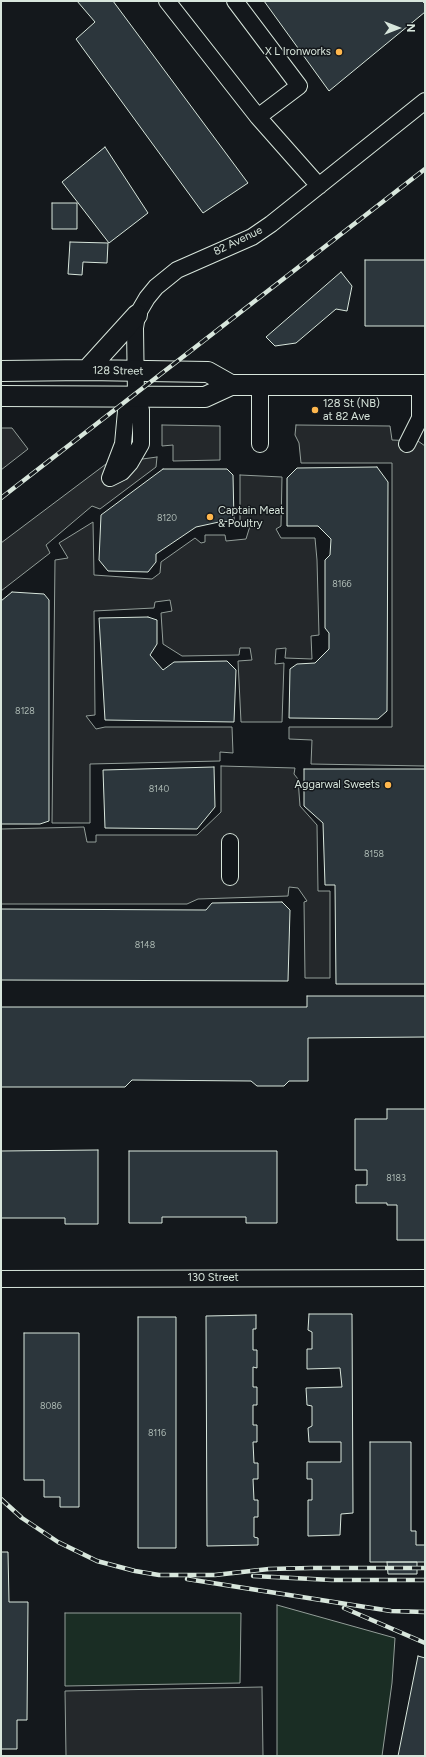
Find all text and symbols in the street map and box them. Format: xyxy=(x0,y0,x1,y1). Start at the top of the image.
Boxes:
north arrow xyxy=(378,8,418,48)
text: N xyxy=(404,24,417,32)
place label: X L Ironworks xyxy=(265,45,331,59)
marker: X L Ironworks xyxy=(334,47,344,57)
street label: 82 Avenue xyxy=(211,223,265,259)
street label: 128 Street xyxy=(92,364,144,378)
place label: 128 St (NB) at 82 Ave xyxy=(323,397,380,423)
marker: 128 St (NB) at 82 Ave xyxy=(310,405,320,415)
place label: Captain Meat & Poultry xyxy=(218,504,284,530)
marker: Captain Meat & Poultry xyxy=(205,512,215,522)
house number: 8120 xyxy=(157,513,177,523)
house number: 8166 xyxy=(332,579,352,589)
house number: 8128 xyxy=(15,706,35,716)
place label: Aggarwal Sweets xyxy=(295,778,380,792)
marker: Aggarwal Sweets xyxy=(383,780,393,790)
house number: 8140 xyxy=(149,784,169,794)
house number: 8158 xyxy=(364,849,384,859)
house number: 8148 xyxy=(135,940,155,950)
house number: 8183 xyxy=(386,1173,406,1183)
street label: 130 Street xyxy=(187,1271,239,1285)
house number: 8086 xyxy=(40,1401,62,1411)
house number: 8116 xyxy=(148,1428,166,1438)

